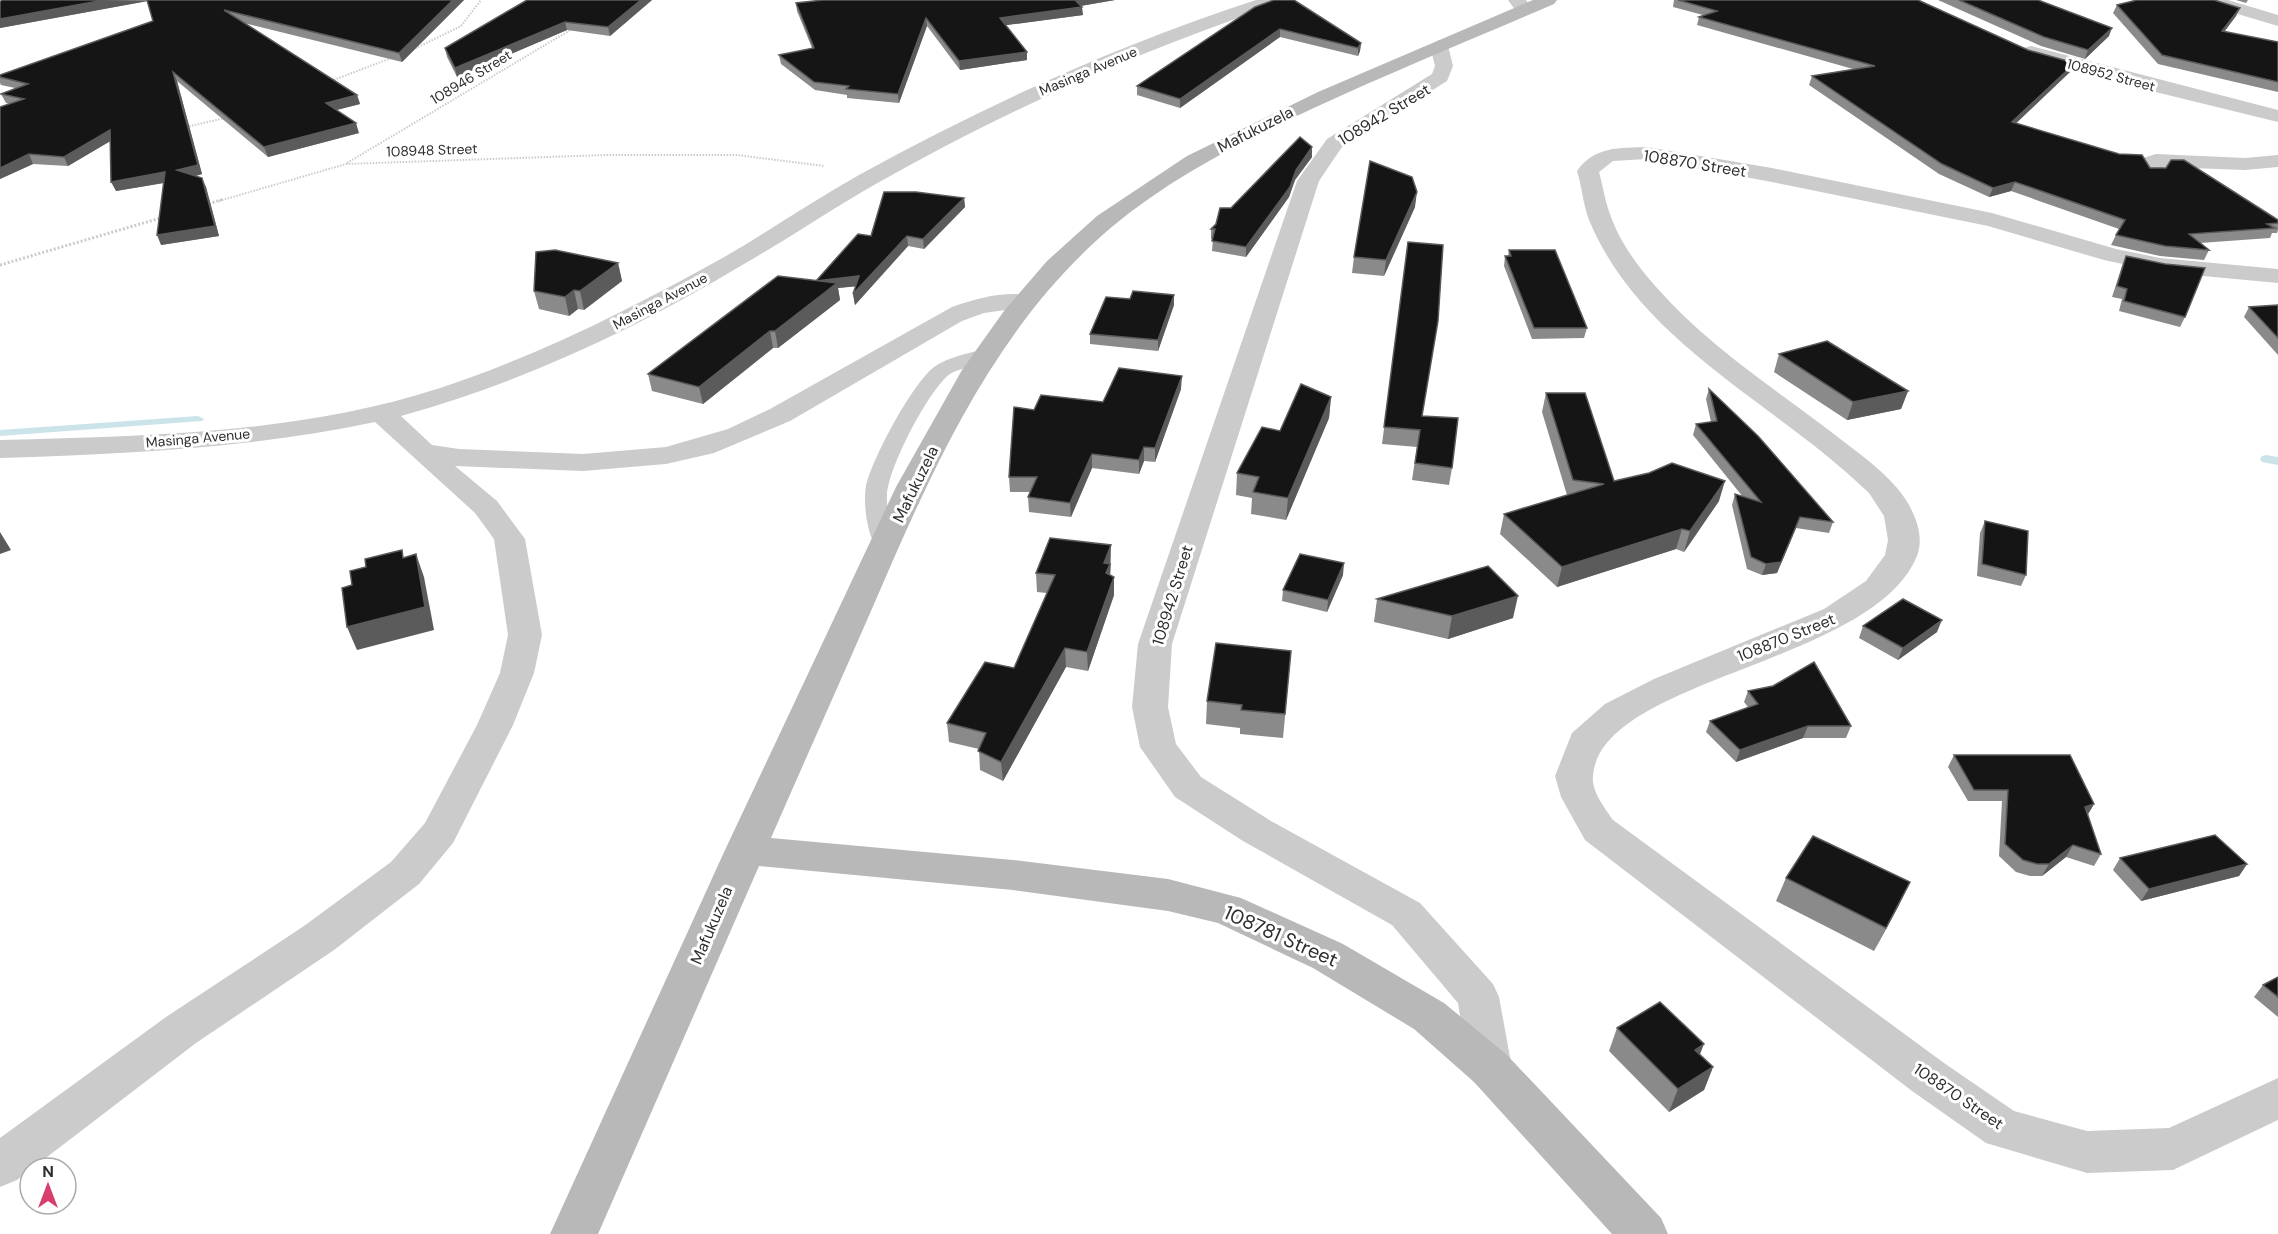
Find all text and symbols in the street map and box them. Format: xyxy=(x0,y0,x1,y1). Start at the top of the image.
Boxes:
street label: Masinga Avenue xyxy=(1036,42,1140,100)
street label: 108946 Street xyxy=(427,46,515,108)
street label: 108952 Street xyxy=(2065,55,2157,95)
street label: 108942 Street xyxy=(1334,79,1434,150)
street label: Mafukuzela xyxy=(1214,101,1297,158)
street label: 108948 Street xyxy=(386,139,478,161)
street label: 108870 Street xyxy=(1642,145,1748,182)
street label: Masinga Avenue xyxy=(610,268,710,333)
street label: Masinga Avenue xyxy=(145,424,251,452)
street label: Mafukuzela xyxy=(888,442,943,526)
street label: 108942 Street xyxy=(1147,542,1198,648)
street label: 108870 Street xyxy=(1734,608,1838,667)
street label: Mafukuzela xyxy=(686,883,737,967)
street label: 108781 Street xyxy=(1220,899,1342,973)
street label: 108870 Street xyxy=(1910,1059,2008,1134)
north arrow xyxy=(18,1156,78,1216)
text: N xyxy=(42,1161,54,1182)

